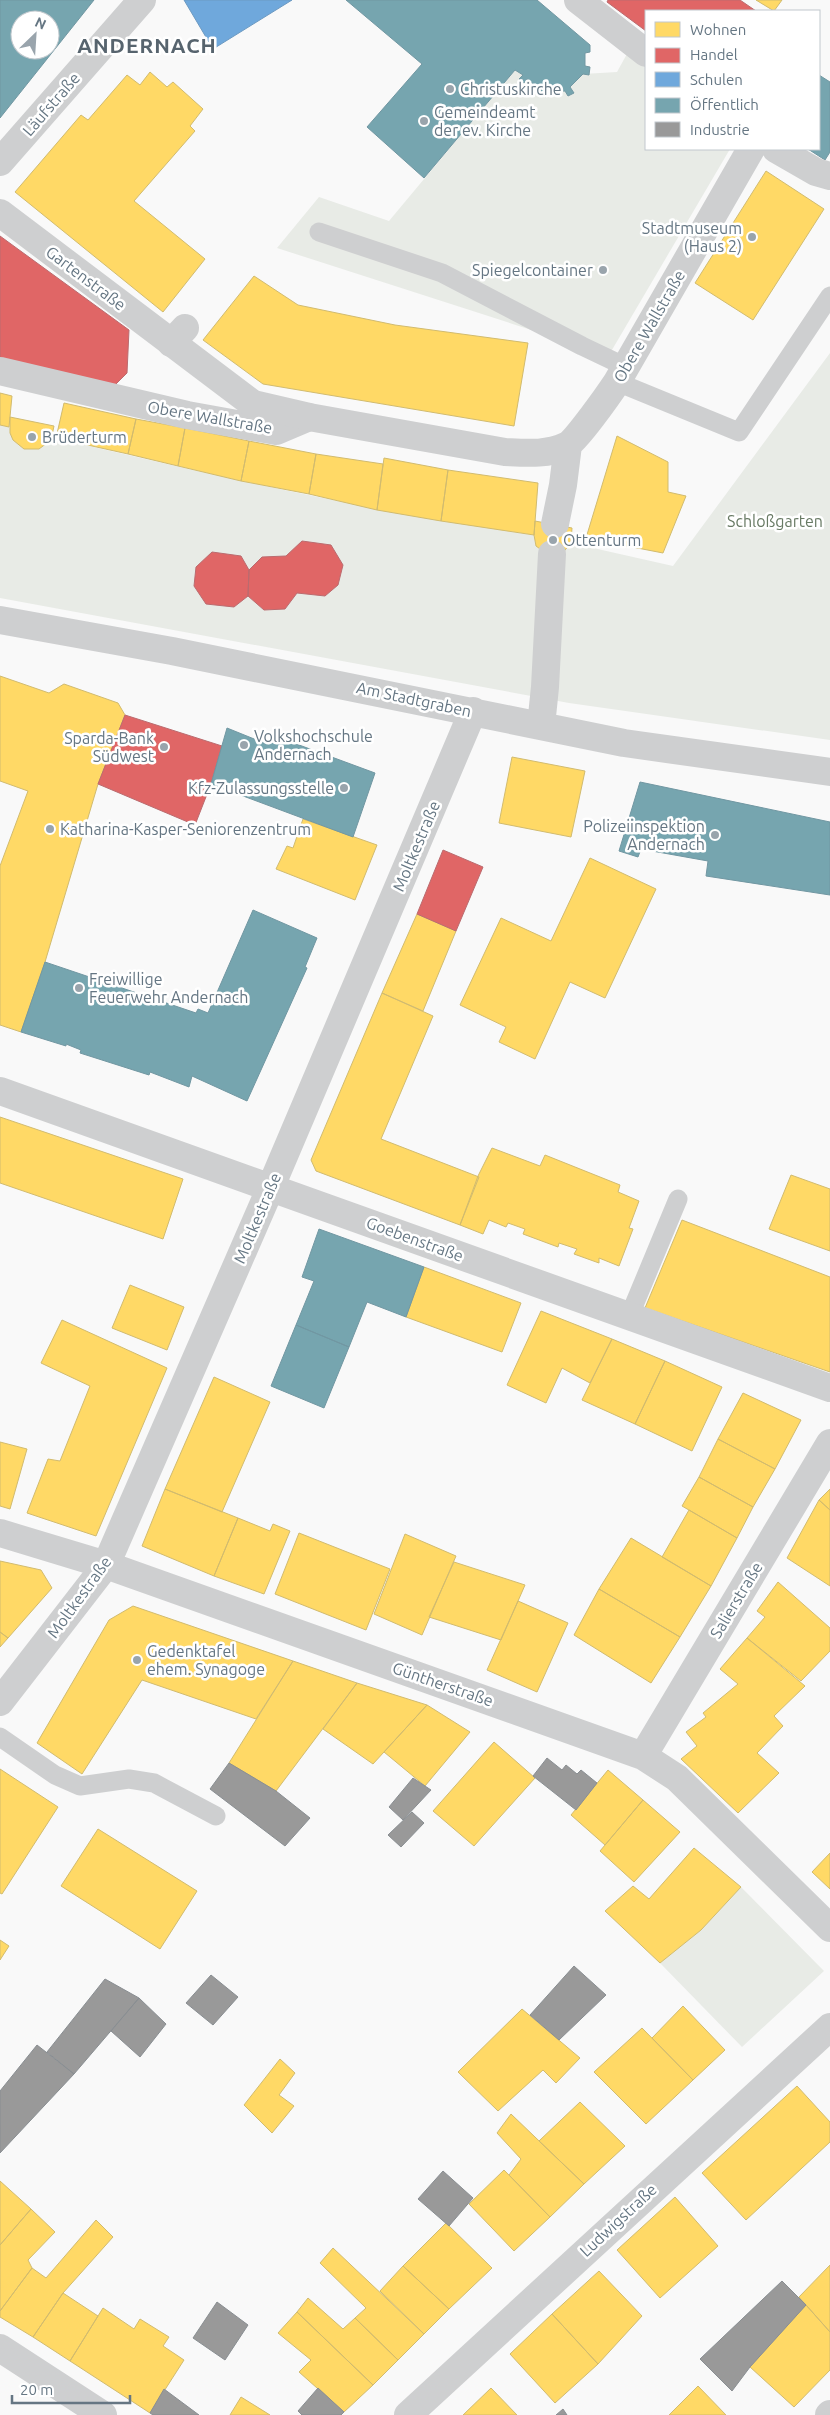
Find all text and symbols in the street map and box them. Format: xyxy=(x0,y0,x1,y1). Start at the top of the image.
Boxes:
north arrow xyxy=(10,10,60,60)
legend xyxy=(645,10,820,150)
text: N xyxy=(32,14,49,33)
text: Wohnen xyxy=(690,21,746,38)
district label: ANDERNACH xyxy=(77,33,217,57)
text: Handel xyxy=(690,46,738,63)
street label: Läufstraße xyxy=(19,69,83,139)
text: Schulen xyxy=(690,71,743,88)
place label: Christuskirche xyxy=(460,80,562,98)
marker: Christuskirche xyxy=(444,83,456,95)
text: Öffentlich xyxy=(690,96,759,113)
place label: Gemeindeamt der ev. Kirche xyxy=(434,103,536,139)
marker: Gemeindeamt der ev. Kirche xyxy=(418,115,430,127)
text: Industrie xyxy=(690,121,750,138)
place label: Stadtmuseum (Haus 2) xyxy=(642,219,742,256)
marker: Stadtmuseum (Haus 2) xyxy=(746,231,758,243)
street label: Gartenstraße xyxy=(43,242,129,314)
place label: Spiegelcontainer xyxy=(472,261,593,279)
marker: Spiegelcontainer xyxy=(597,264,609,276)
street label: Obere Wallstraße xyxy=(610,267,688,385)
street label: Obere Wallstraße xyxy=(146,397,274,437)
place label: Brüderturm xyxy=(42,428,127,446)
marker: Brüderturm xyxy=(26,431,38,443)
park label: Schloßgarten xyxy=(727,512,823,530)
place label: Ottenturm xyxy=(563,531,641,549)
marker: Ottenturm xyxy=(547,534,559,546)
street label: Am Stadtgraben xyxy=(355,678,473,720)
place label: Volkshochschule Andernach xyxy=(254,727,373,763)
place label: Sparda-Bank Südwest xyxy=(64,729,155,765)
marker: Volkshochschule Andernach xyxy=(238,739,250,751)
marker: Sparda-Bank Südwest xyxy=(158,741,170,753)
place label: Kfz-Zulassungsstelle xyxy=(188,779,334,797)
marker: Kfz-Zulassungsstelle xyxy=(338,782,350,794)
street label: Moltkestraße xyxy=(389,798,443,894)
place label: Polizeiinspektion Andernach xyxy=(583,817,705,853)
place label: Katharina-Kasper-Seniorenzentrum xyxy=(60,820,311,838)
marker: Katharina-Kasper-Seniorenzentrum xyxy=(44,823,56,835)
marker: Polizeiinspektion Andernach xyxy=(709,829,721,841)
place label: Freiwillige Feuerwehr Andernach xyxy=(89,970,248,1006)
marker: Freiwillige Feuerwehr Andernach xyxy=(73,982,85,994)
street label: Moltkestraße xyxy=(230,1170,284,1266)
street label: Goebenstraße xyxy=(364,1213,466,1265)
street label: Moltkestraße xyxy=(43,1553,115,1641)
street label: Salierstraße xyxy=(706,1559,766,1641)
place label: Gedenktafel ehem. Synagoge xyxy=(147,1642,265,1678)
marker: Gedenktafel ehem. Synagoge xyxy=(131,1654,143,1666)
street label: Güntherstraße xyxy=(390,1658,496,1710)
street label: Ludwigstraße xyxy=(576,2180,660,2260)
scale bar xyxy=(12,2372,130,2404)
text: 20 m xyxy=(20,2381,53,2398)

